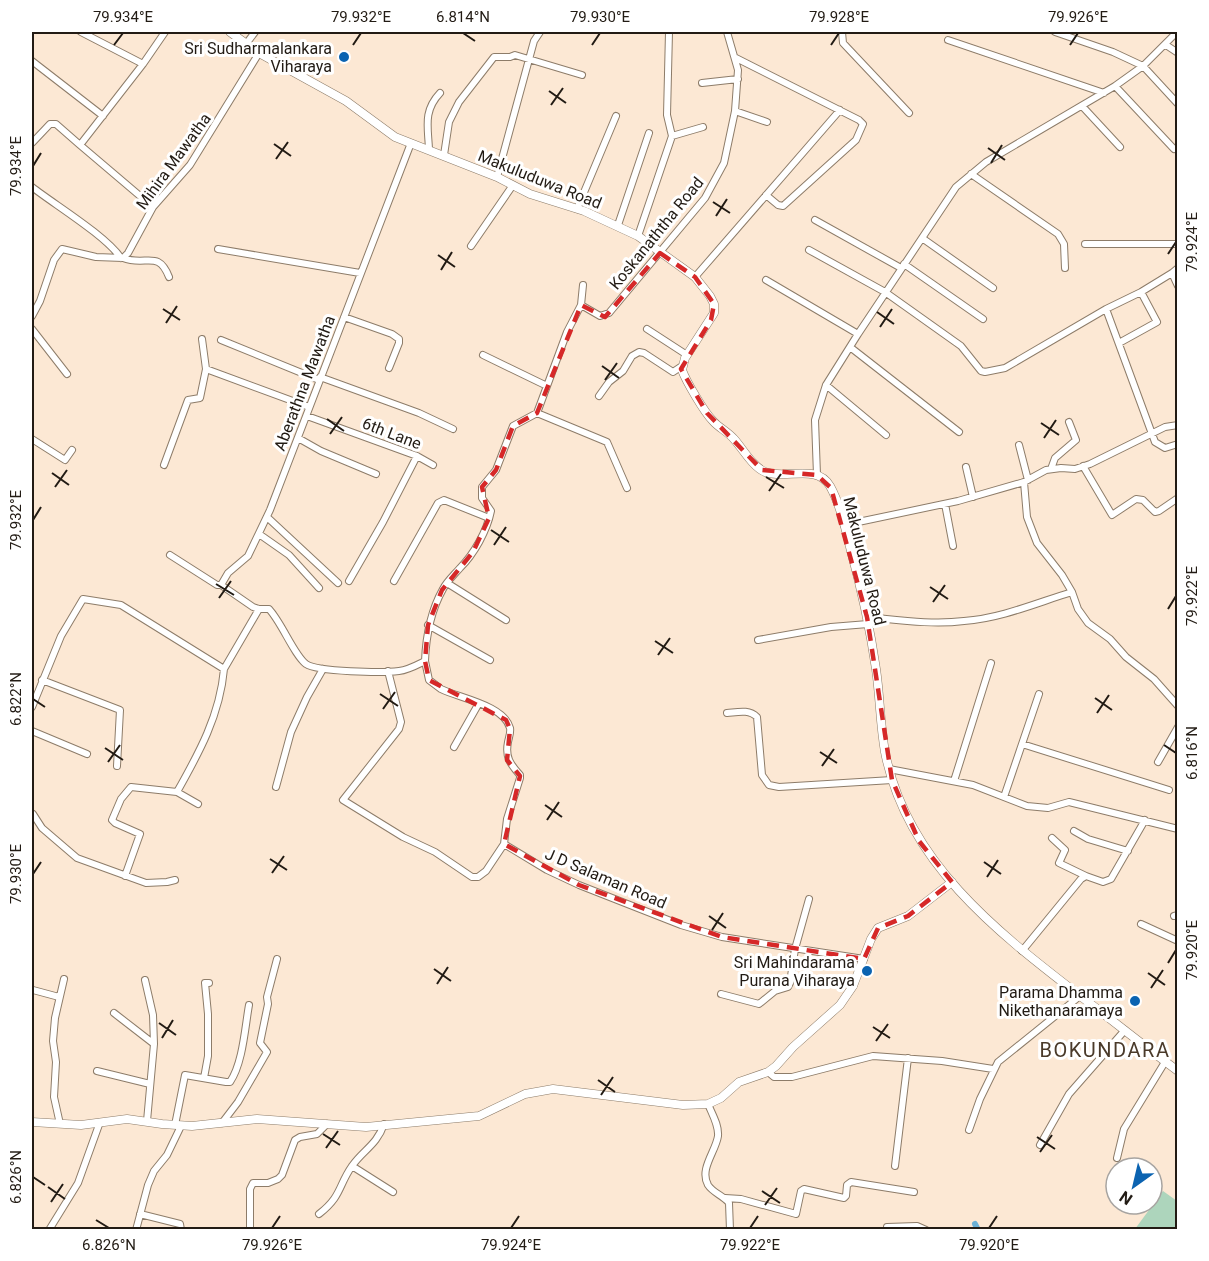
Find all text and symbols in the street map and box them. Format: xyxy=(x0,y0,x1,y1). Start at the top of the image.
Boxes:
text: 79.934°E xyxy=(93,8,154,26)
text: 79.932°E xyxy=(331,8,392,26)
text: 6.814°N xyxy=(436,8,490,26)
text: 79.930°E xyxy=(570,8,631,26)
text: 79.928°E xyxy=(809,8,870,26)
text: 79.926°E xyxy=(1048,8,1109,26)
place label: Sri Sudharmalankara Viharaya xyxy=(184,39,332,76)
marker: Sri Sudharmalankara Viharaya xyxy=(337,50,351,64)
street label: Mihira Mawatha xyxy=(132,109,215,213)
text: 79.934°E xyxy=(7,135,25,196)
street label: Makuluduwa Road xyxy=(475,146,604,213)
street label: Koskanaththa Road xyxy=(605,173,708,293)
text: 79.924°E xyxy=(1183,211,1201,272)
street label: Aberathna Mawatha xyxy=(270,313,339,454)
street label: 6th Lane xyxy=(360,414,424,453)
text: 79.932°E xyxy=(7,489,25,550)
street label: Makuluduwa Road xyxy=(839,495,890,627)
text: 79.922°E xyxy=(1183,565,1201,626)
text: 6.822°N xyxy=(7,672,25,726)
text: 6.816°N xyxy=(1183,726,1201,780)
text: 79.930°E xyxy=(7,843,25,904)
street label: J D Salaman Road xyxy=(542,844,669,913)
text: 79.920°E xyxy=(1183,919,1201,980)
place label: Sri Mahindarama Purana Viharaya xyxy=(734,953,855,990)
marker: Sri Mahindarama Purana Viharaya xyxy=(860,964,874,978)
place label: Parama Dhamma Nikethanaramaya xyxy=(998,983,1123,1020)
marker: Parama Dhamma Nikethanaramaya xyxy=(1128,994,1142,1008)
district label: BOKUNDARA xyxy=(1040,1038,1170,1062)
text: 6.826°N xyxy=(7,1150,25,1204)
north arrow xyxy=(1104,1156,1164,1216)
text: N xyxy=(1116,1187,1136,1209)
text: 6.826°N xyxy=(82,1236,136,1254)
text: 79.926°E xyxy=(242,1236,303,1254)
text: 79.924°E xyxy=(481,1236,542,1254)
text: 79.922°E xyxy=(720,1236,781,1254)
text: 79.920°E xyxy=(959,1236,1020,1254)

